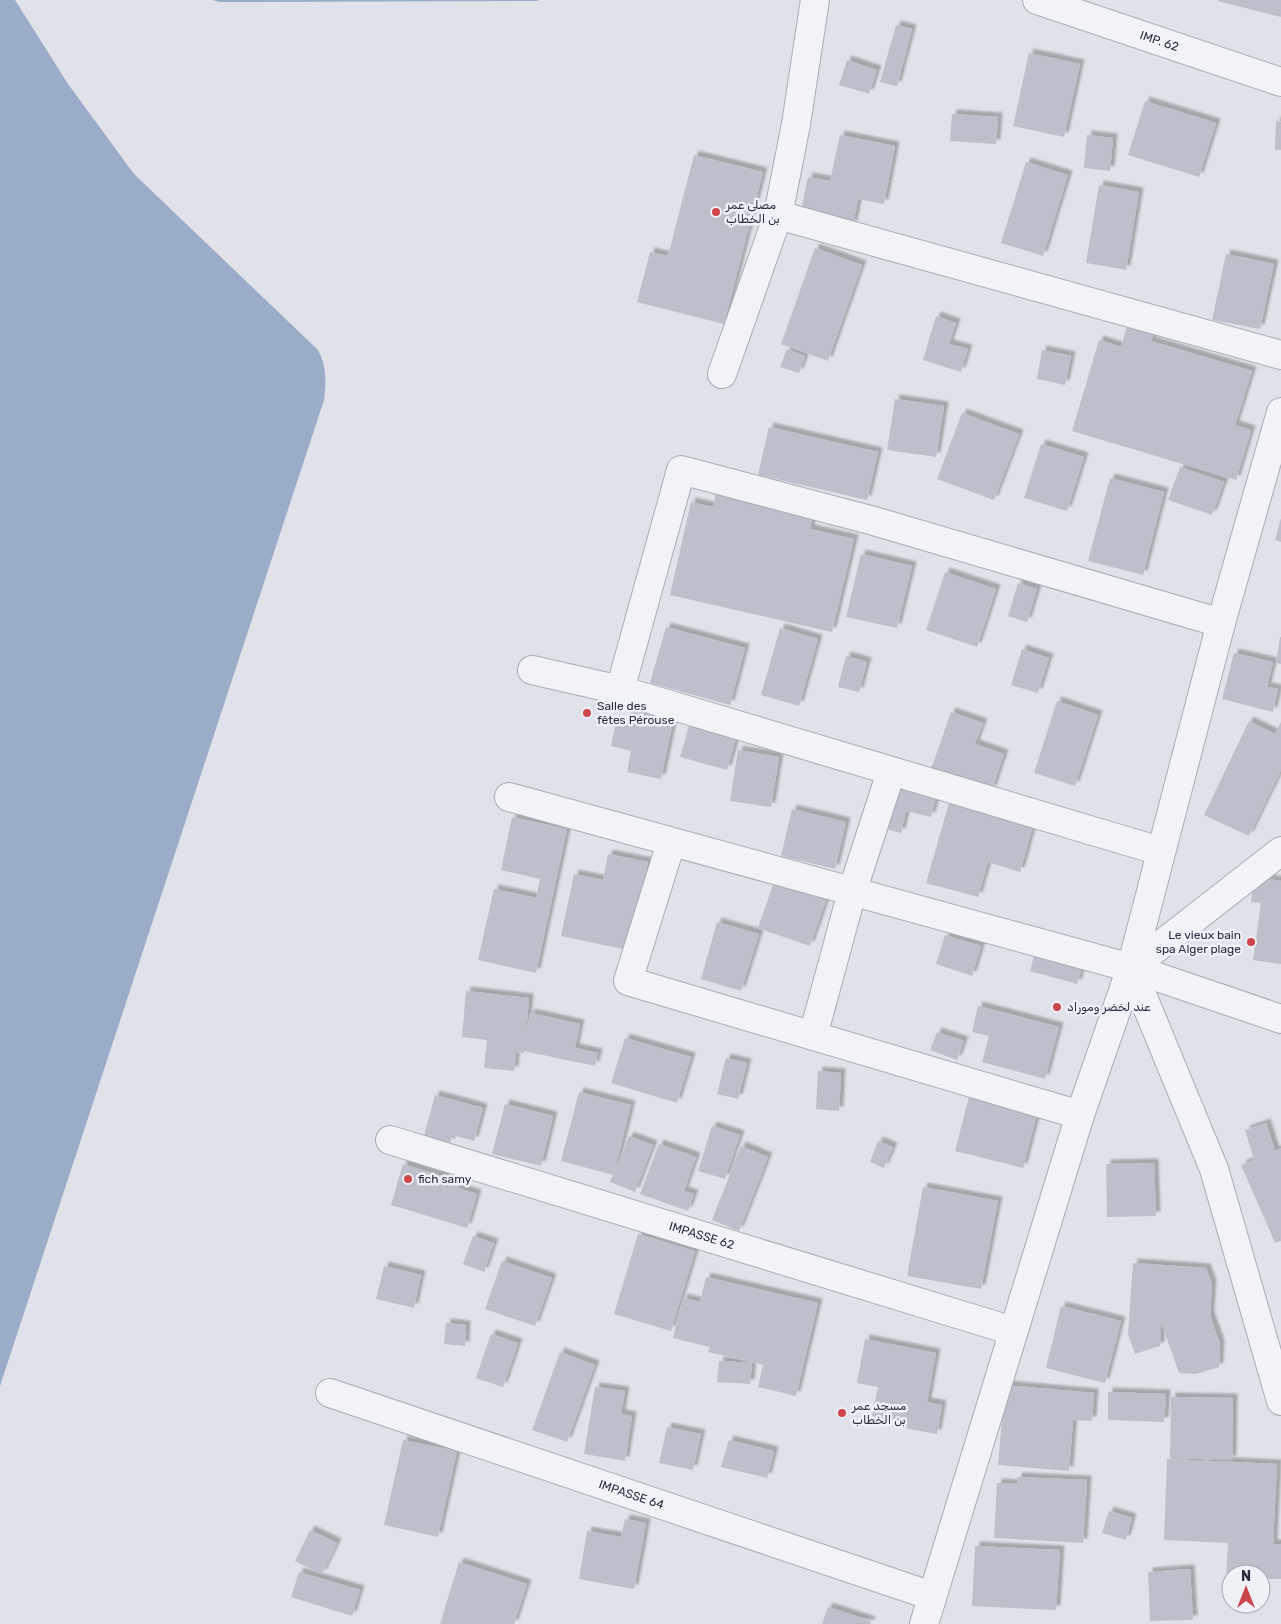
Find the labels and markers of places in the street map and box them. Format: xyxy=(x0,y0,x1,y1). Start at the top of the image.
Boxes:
place label: مصلى عمر بن الخطاب xyxy=(725,198,780,226)
marker: مصلى عمر بن الخطاب xyxy=(710,206,722,218)
place label: Salle des fêtes Pérouse xyxy=(597,699,675,727)
marker: Salle des fêtes Pérouse xyxy=(581,707,593,719)
place label: Le vieux bain spa Alger plage xyxy=(1156,928,1241,956)
marker: Le vieux bain spa Alger plage xyxy=(1245,936,1257,948)
place label: عند لخضر وموراد xyxy=(1067,1000,1151,1015)
marker: عند لخضر وموراد xyxy=(1051,1001,1063,1013)
place label: fich samy xyxy=(418,1172,472,1186)
marker: fich samy xyxy=(402,1173,414,1185)
place label: مسجد عمر بن الخطاب xyxy=(851,1399,907,1427)
marker: مسجد عمر بن الخطاب xyxy=(836,1407,848,1419)

